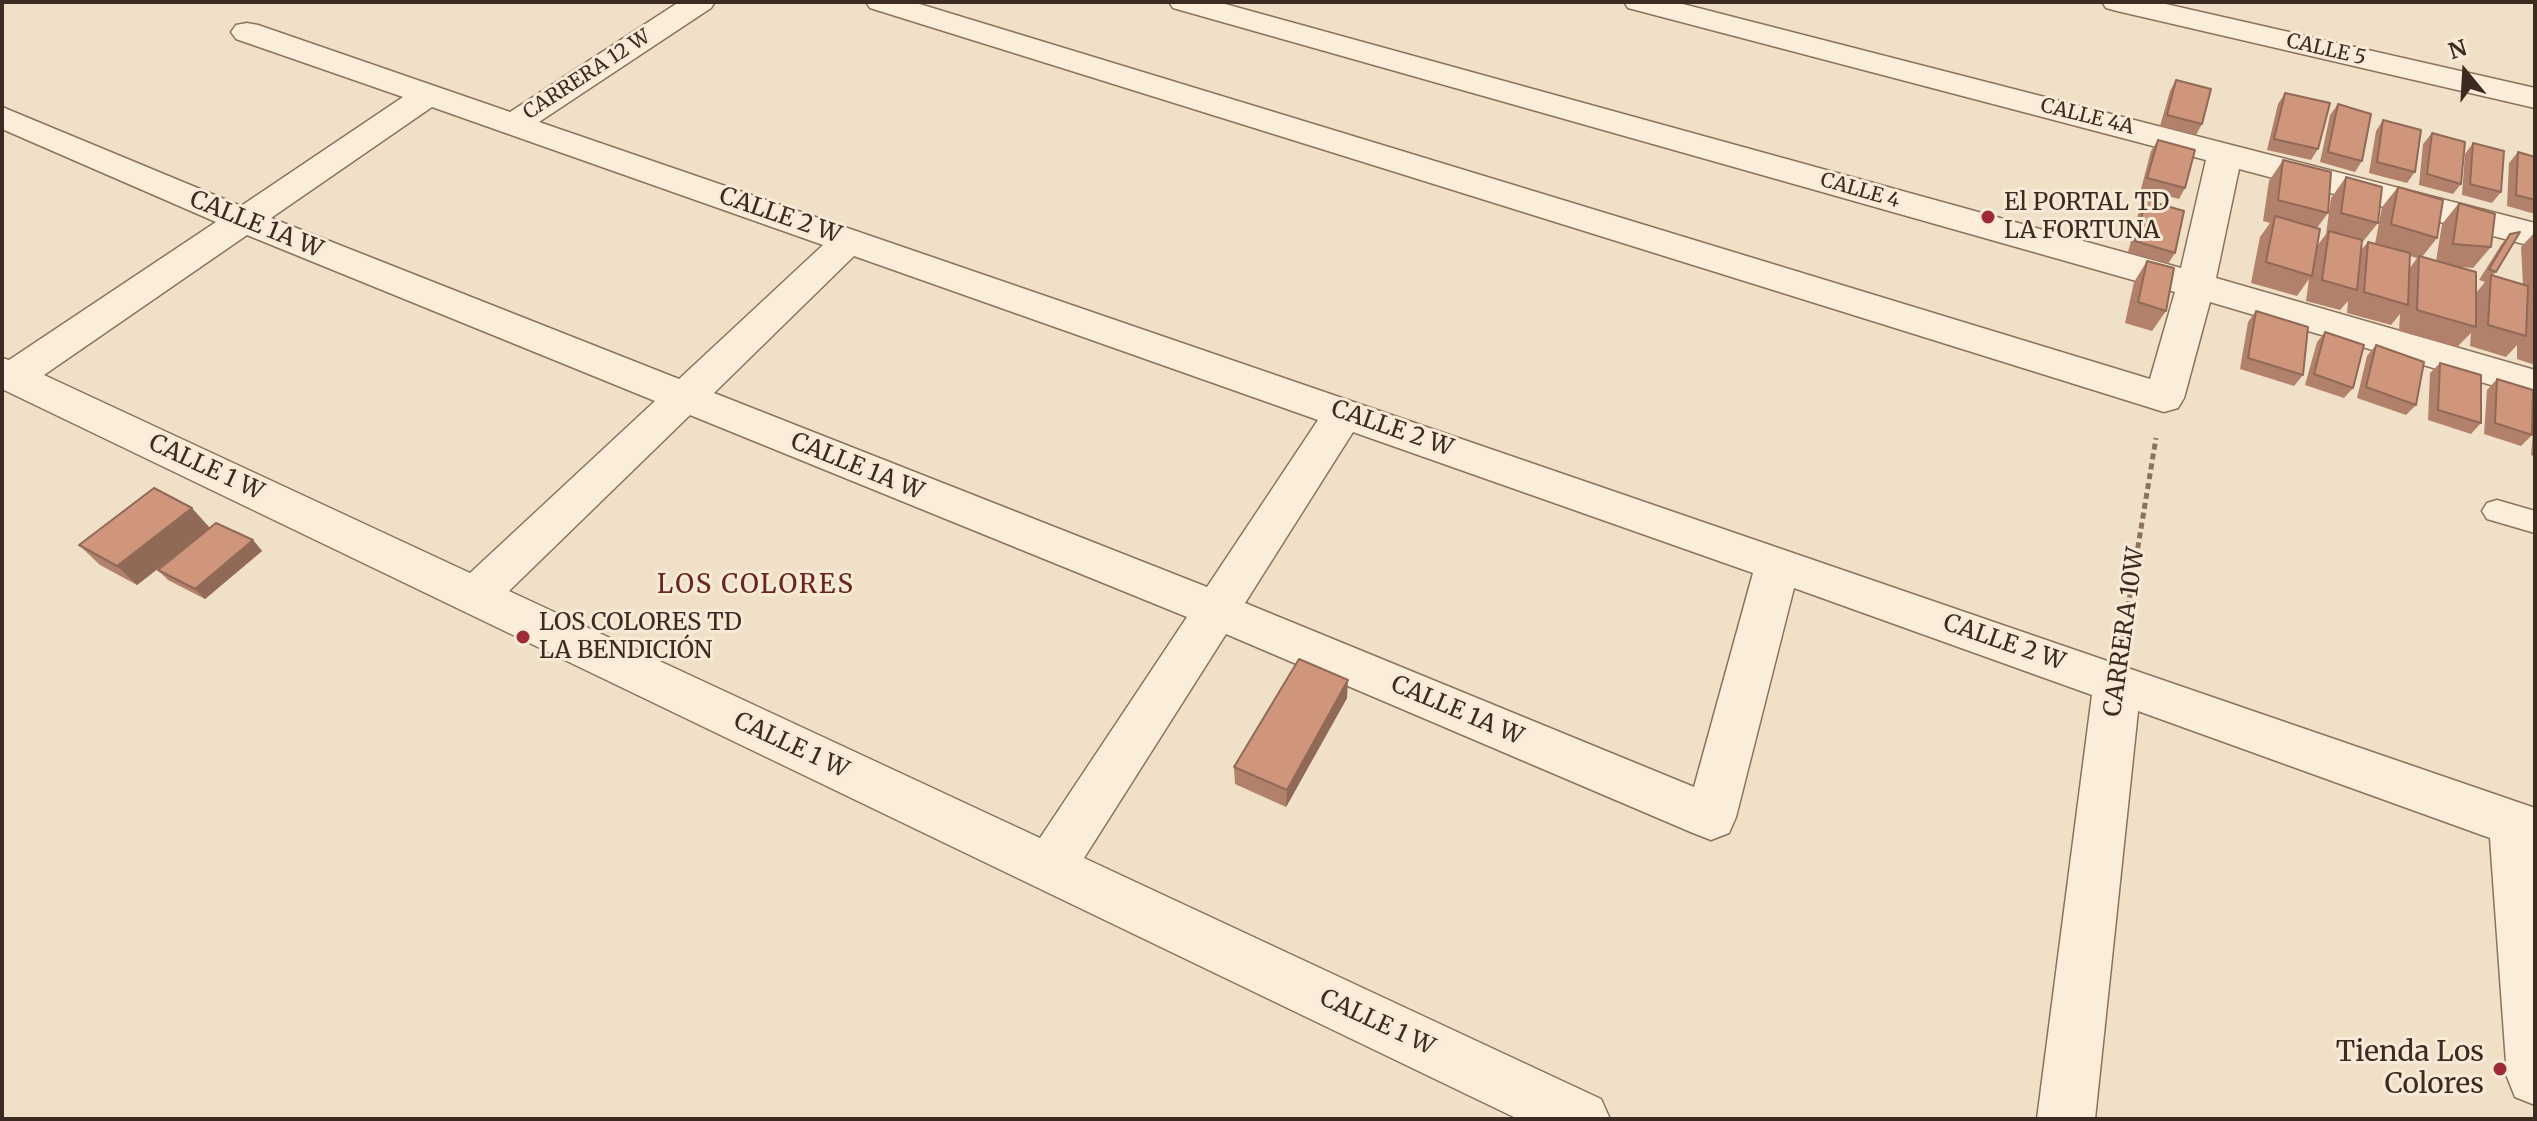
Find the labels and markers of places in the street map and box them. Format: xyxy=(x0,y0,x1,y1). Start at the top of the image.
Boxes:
place label: El PORTAL TD LA FORTUNA xyxy=(2004,189,2169,245)
marker: El PORTAL TD LA FORTUNA xyxy=(1979,208,1997,226)
place label: LOS COLORES TD LA BENDICIÓN xyxy=(539,609,742,665)
marker: LOS COLORES TD LA BENDICIÓN xyxy=(514,628,532,646)
place label: Tienda Los Colores xyxy=(2336,1036,2484,1102)
marker: Tienda Los Colores xyxy=(2491,1060,2509,1078)

